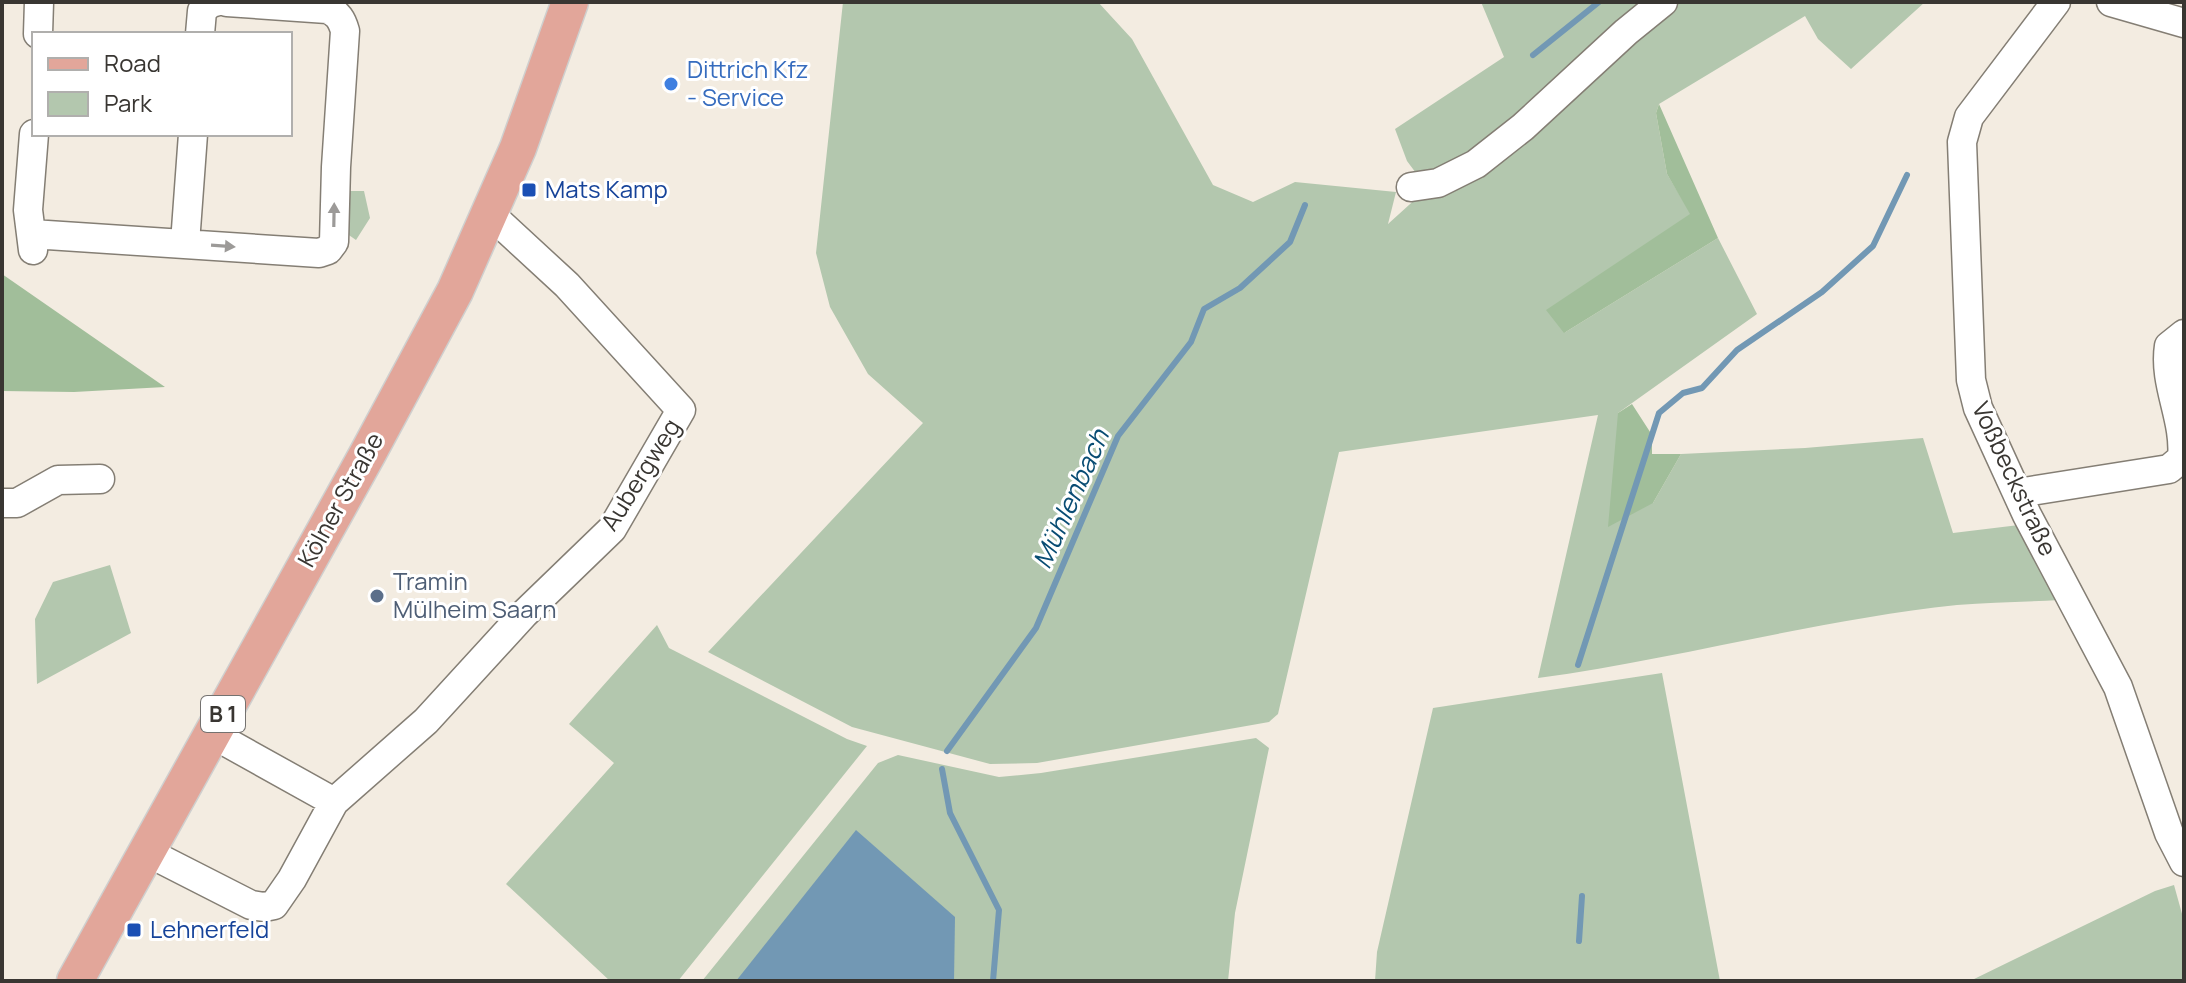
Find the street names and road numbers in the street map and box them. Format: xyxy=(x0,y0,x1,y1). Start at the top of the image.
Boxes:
street label: Voßbeckstraße xyxy=(1965,396,2066,561)
street label: Aubergweg xyxy=(592,412,687,536)
street label: Kölner Straße xyxy=(289,426,390,572)
road number: B 1 xyxy=(201,696,245,732)

